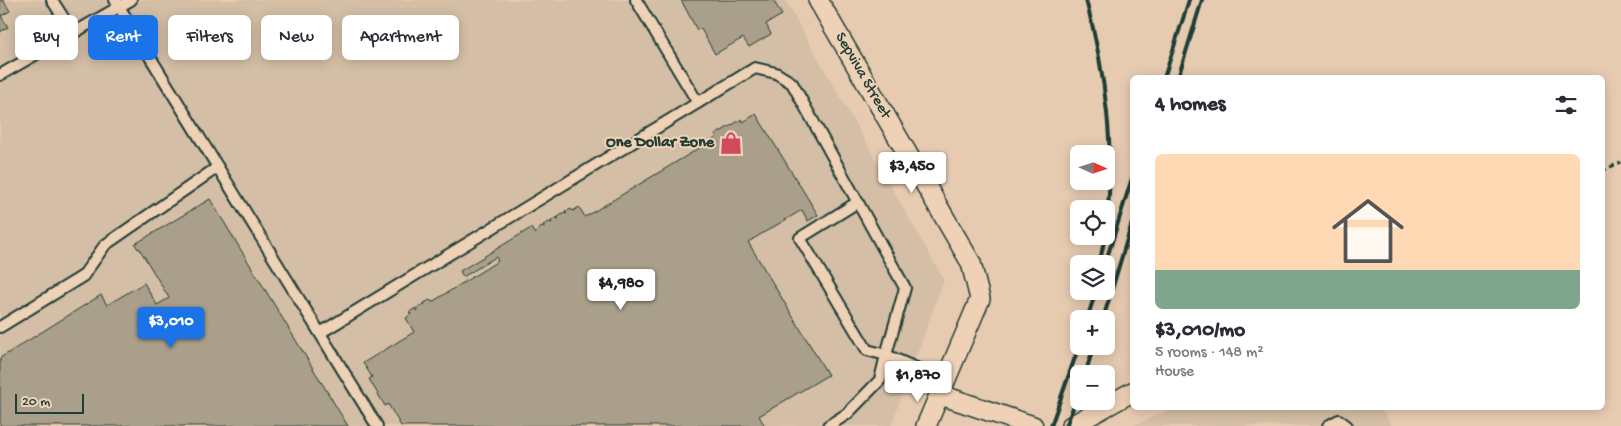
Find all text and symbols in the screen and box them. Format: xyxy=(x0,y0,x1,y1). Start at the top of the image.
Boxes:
chip: Buy xyxy=(15,15,78,60)
chip: Rent xyxy=(88,15,158,60)
chip: Filters xyxy=(168,15,251,60)
chip: New xyxy=(261,15,332,60)
chip: Apartment xyxy=(342,15,459,60)
street label: Sepviva Street xyxy=(830,29,895,124)
icon: filters xyxy=(1552,91,1580,119)
text: 4 homes xyxy=(1155,93,1226,118)
shop icon: One Dollar Zone xyxy=(718,130,744,156)
place label: One Dollar Zone xyxy=(606,134,715,153)
north arrow xyxy=(1070,145,1115,190)
map controls xyxy=(1070,145,1115,410)
pin: $3,450 xyxy=(871,152,953,194)
text: $3,450 xyxy=(889,158,935,177)
icon: home xyxy=(1323,186,1413,276)
button: locate xyxy=(1070,200,1115,245)
button: layers xyxy=(1070,255,1115,300)
pin: $4,980 xyxy=(580,268,662,311)
text: $4,980 xyxy=(598,275,644,294)
pin: $3,010 xyxy=(130,306,212,349)
button: + xyxy=(1070,310,1115,355)
text: $3,010 xyxy=(148,313,194,332)
text: $3,010/mo xyxy=(1155,319,1245,344)
text: 5 rooms · 148 m² xyxy=(1155,344,1264,363)
pin: $1,870 xyxy=(877,360,959,403)
text: House xyxy=(1155,363,1194,382)
button: − xyxy=(1070,365,1115,410)
text: $1,870 xyxy=(896,367,940,386)
scale bar xyxy=(15,391,84,414)
text: 20 m xyxy=(22,394,50,411)

